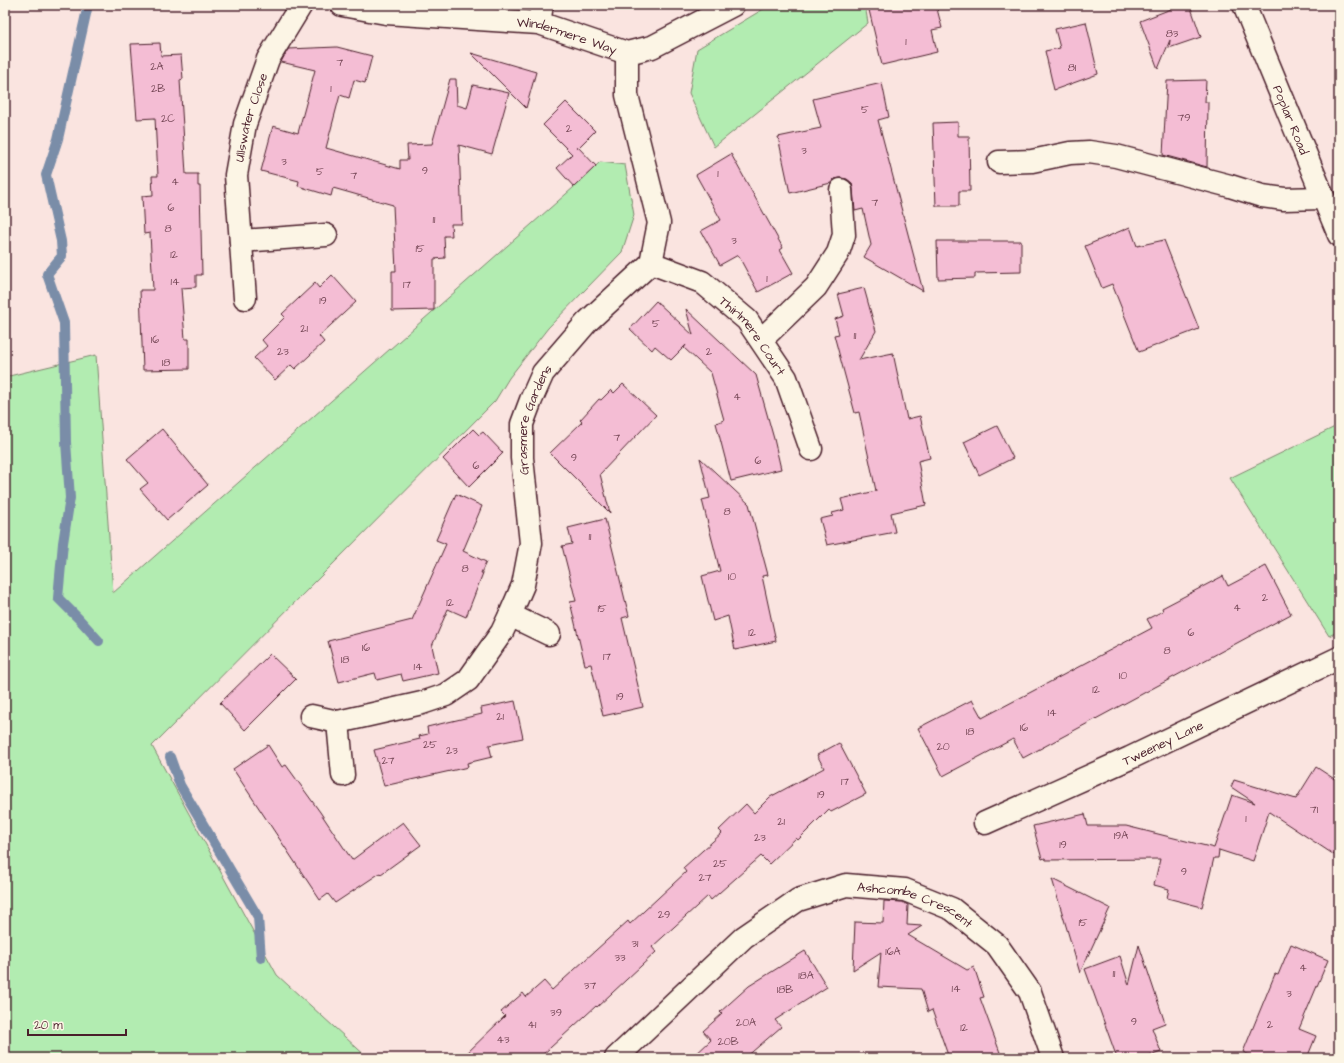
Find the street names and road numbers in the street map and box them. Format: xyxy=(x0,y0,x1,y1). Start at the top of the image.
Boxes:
street label: Windermere Way xyxy=(516,14,619,60)
street label: Ullswater Close xyxy=(231,71,272,163)
street label: Poplar Road xyxy=(1268,82,1313,158)
street label: Thirlmere Court xyxy=(715,292,790,380)
street label: Grasmere Gardens xyxy=(514,360,557,476)
street label: Tweeney Lane xyxy=(1120,716,1206,770)
street label: Ashcombe Crescent xyxy=(856,878,977,933)

